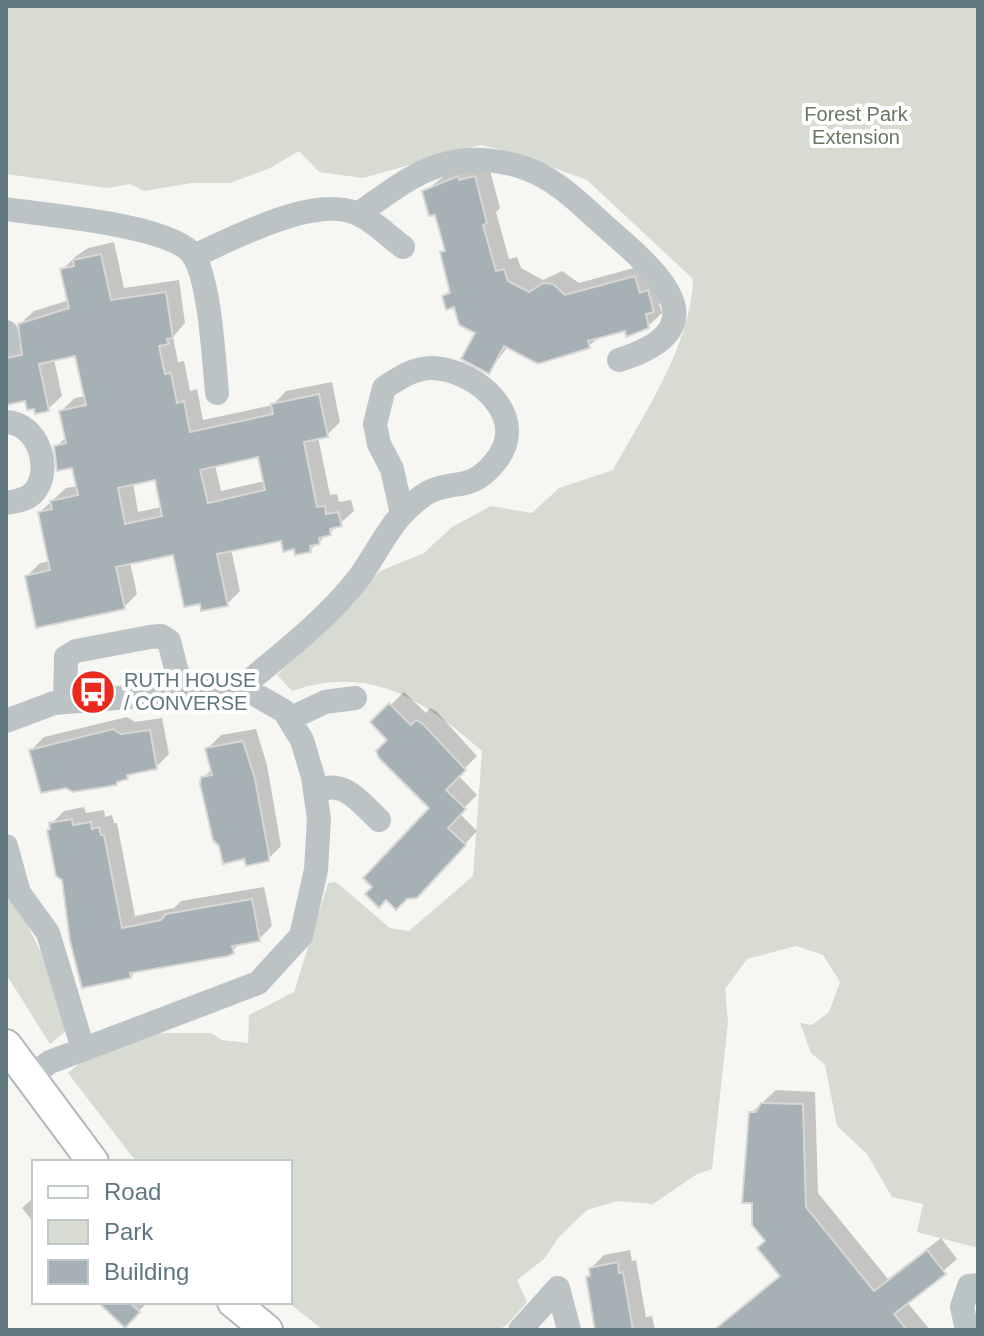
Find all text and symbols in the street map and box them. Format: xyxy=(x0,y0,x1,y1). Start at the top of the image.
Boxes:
park label: Forest Park Extension xyxy=(804,103,909,148)
bus stop icon: RUTH HOUSE / CONVERSE xyxy=(69,668,117,716)
place label: RUTH HOUSE / CONVERSE xyxy=(124,669,256,714)
legend xyxy=(32,1160,292,1304)
text: Road xyxy=(104,1178,161,1205)
text: Park xyxy=(104,1218,154,1245)
text: Building xyxy=(104,1258,189,1285)

